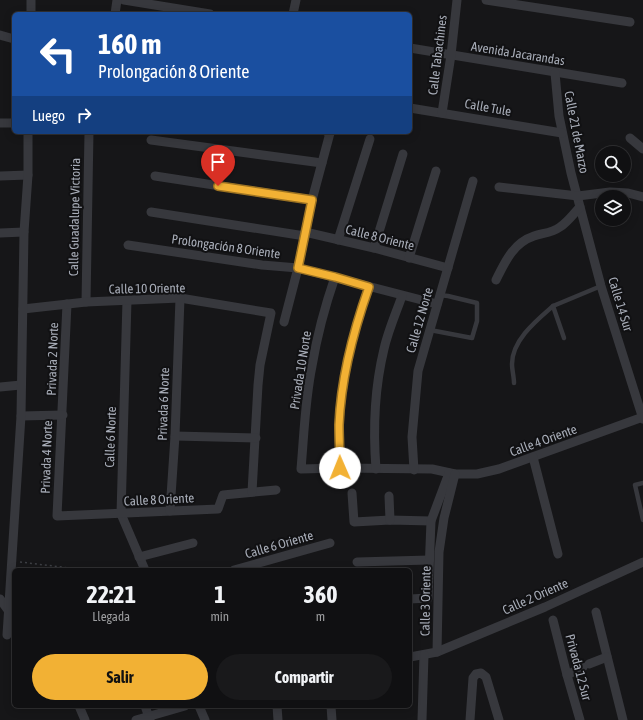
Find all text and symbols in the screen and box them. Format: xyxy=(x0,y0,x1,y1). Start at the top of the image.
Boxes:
street label: Calle Tabachines xyxy=(425,14,450,96)
icon: left xyxy=(32,28,84,80)
text: 160 m xyxy=(98,28,161,60)
street label: Avenida Jacarandas xyxy=(470,39,566,68)
text: Prolongación 8 Oriente xyxy=(98,61,250,82)
street label: Calle 21 de Marzo xyxy=(561,90,592,174)
street label: Calle Tule xyxy=(464,96,512,119)
icon: right xyxy=(73,104,95,126)
text: Luego xyxy=(32,107,65,124)
pin xyxy=(201,145,235,186)
map controls xyxy=(595,146,631,226)
button: search xyxy=(595,146,631,182)
icon: arrive xyxy=(207,151,229,173)
street label: Calle Guadalupe Victoria xyxy=(66,158,83,276)
button: layers xyxy=(595,190,631,226)
street label: Calle 8 Oriente xyxy=(344,222,416,253)
street label: Prolongación 8 Oriente xyxy=(171,231,281,262)
street label: Calle 14 Sur xyxy=(605,275,636,333)
street label: Calle 10 Oriente xyxy=(109,280,185,297)
street label: Calle 12 Norte xyxy=(403,286,436,355)
street label: Privada 2 Norte xyxy=(44,322,61,396)
street label: Privada 10 Norte xyxy=(287,330,314,410)
street label: Privada 6 Norte xyxy=(155,367,172,441)
street label: Calle 6 Norte xyxy=(102,406,119,468)
street label: Privada 4 Norte xyxy=(38,420,55,494)
street label: Calle 4 Oriente xyxy=(508,421,579,460)
position arrow xyxy=(319,447,361,489)
street label: Calle 8 Oriente xyxy=(123,490,195,509)
street label: Calle 6 Oriente xyxy=(243,528,315,561)
street label: Calle 3 Oriente xyxy=(417,566,434,636)
street label: Calle 2 Oriente xyxy=(500,575,570,618)
text: 22:21 xyxy=(87,581,136,608)
text: 1 xyxy=(214,581,225,608)
text: 360 xyxy=(304,581,337,608)
text: Llegada xyxy=(92,609,130,624)
text: min xyxy=(210,609,229,624)
text: m xyxy=(316,609,325,624)
street label: Privada 12 Sur xyxy=(562,632,595,702)
button: Salir xyxy=(32,654,208,700)
button: Compartir xyxy=(216,654,392,700)

